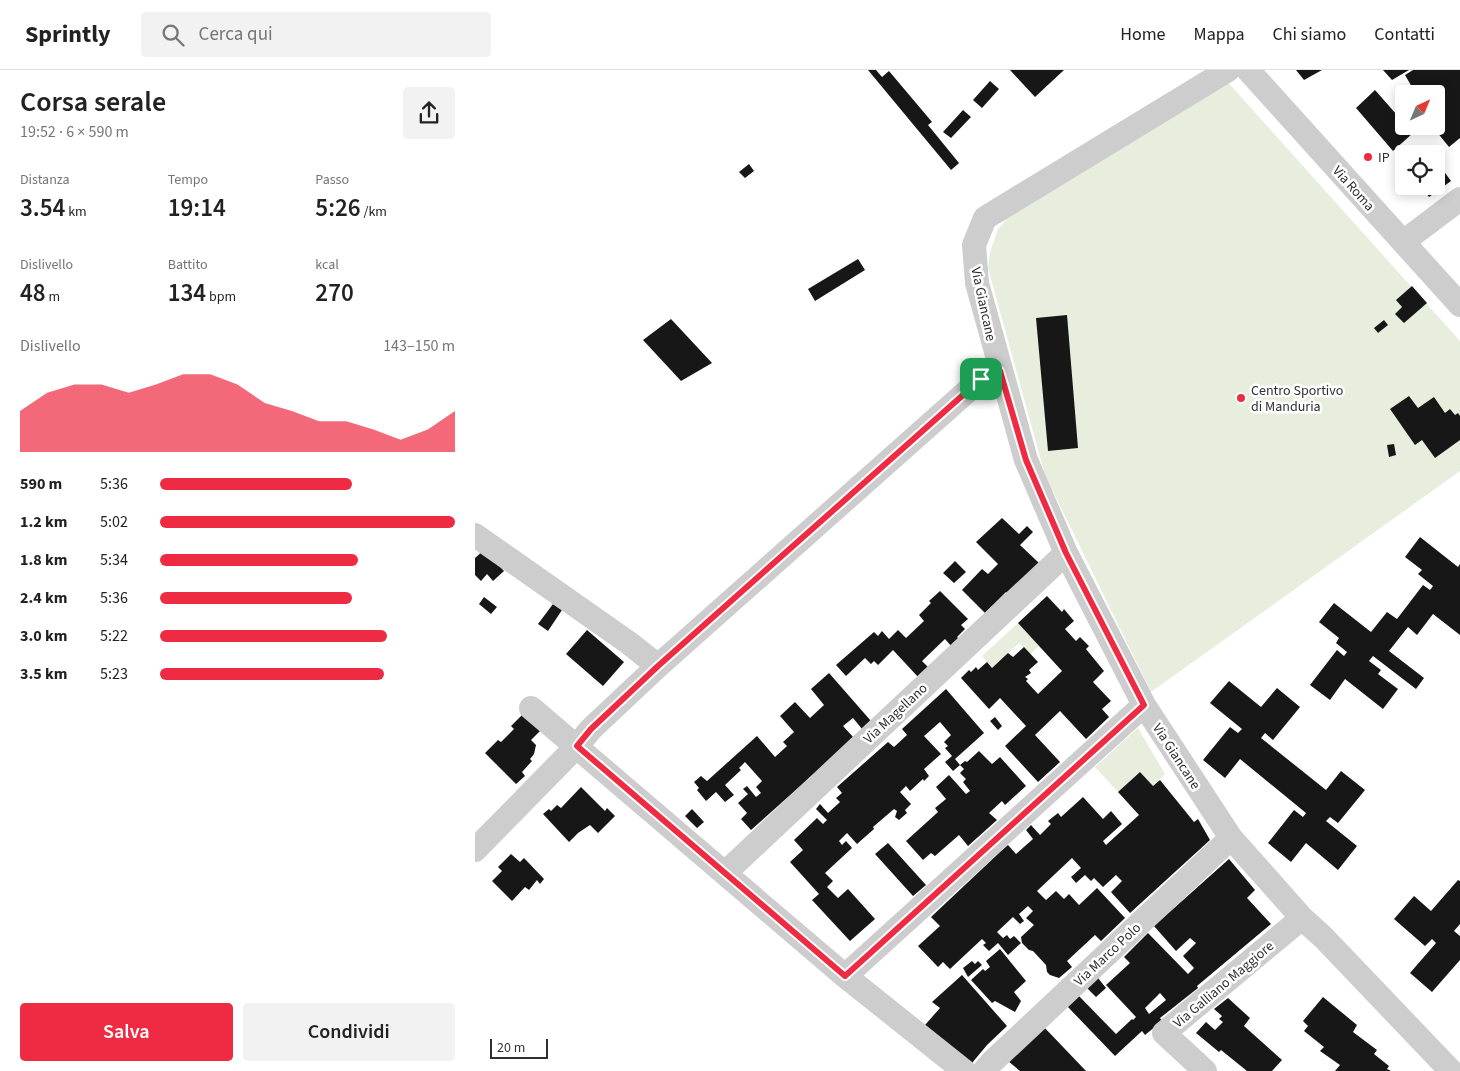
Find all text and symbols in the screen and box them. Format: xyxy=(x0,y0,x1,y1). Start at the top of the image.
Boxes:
search box xyxy=(141,12,491,57)
text: Sprintly xyxy=(25,17,111,52)
icon: search xyxy=(159,21,187,49)
text: Cerca qui xyxy=(199,21,273,48)
text: Home xyxy=(1120,22,1166,47)
text: Mappa xyxy=(1194,22,1245,47)
text: Chi siamo xyxy=(1273,22,1346,47)
text: Contatti xyxy=(1374,22,1435,47)
text: Corsa serale xyxy=(20,82,166,122)
north arrow xyxy=(1395,85,1445,135)
map controls xyxy=(1395,85,1445,195)
button: share xyxy=(403,87,455,139)
text: 19:52 · 6 × 590 m xyxy=(20,121,129,143)
button: locate xyxy=(1395,145,1445,195)
place label: IP xyxy=(1378,148,1390,168)
marker: IP xyxy=(1362,151,1374,163)
street label: Via Roma xyxy=(1328,162,1379,216)
text: Distanza xyxy=(20,170,69,190)
text: Tempo xyxy=(168,170,208,190)
text: Passo xyxy=(315,170,349,190)
text: 3.54 xyxy=(20,190,65,226)
text: 19:14 xyxy=(168,190,226,226)
text: 5:26 xyxy=(315,190,361,226)
text: km xyxy=(65,202,87,222)
text: /km xyxy=(361,202,387,222)
text: Dislivello xyxy=(20,255,73,275)
text: Battito xyxy=(168,255,208,275)
text: kcal xyxy=(315,255,339,275)
street label: Via Giancane xyxy=(965,265,1001,343)
text: 48 xyxy=(20,275,46,311)
text: 134 xyxy=(168,275,206,311)
text: 270 xyxy=(315,275,354,311)
text: m xyxy=(46,287,60,307)
text: bpm xyxy=(206,287,236,307)
text: Dislivello xyxy=(20,335,81,357)
text: 143–150 m xyxy=(383,335,455,357)
pin xyxy=(960,358,1002,400)
icon: arrive xyxy=(967,365,995,393)
place label: Centro Sportivo di Manduria xyxy=(1251,381,1343,417)
marker: Centro Sportivo di Manduria xyxy=(1235,392,1247,404)
text: 590 m xyxy=(20,473,62,495)
text: 5:36 xyxy=(100,473,128,495)
text: 1.2 km xyxy=(20,511,67,533)
text: 5:02 xyxy=(100,511,128,533)
text: 1.8 km xyxy=(20,549,67,571)
text: 5:34 xyxy=(100,549,128,571)
text: 2.4 km xyxy=(20,587,67,609)
text: 5:36 xyxy=(100,587,128,609)
text: 3.0 km xyxy=(20,625,67,647)
text: 5:22 xyxy=(100,625,128,647)
text: 3.5 km xyxy=(20,663,67,685)
text: 5:23 xyxy=(100,663,128,685)
street label: Via Magellano xyxy=(859,679,932,749)
street label: Via Giancane xyxy=(1147,720,1205,794)
street label: Via Marco Polo xyxy=(1070,918,1146,991)
street label: Via Galliano Maggiore xyxy=(1169,937,1278,1033)
button: Salva xyxy=(20,1003,233,1061)
button: Condividi xyxy=(243,1003,455,1061)
scale bar xyxy=(490,1036,547,1059)
text: 20 m xyxy=(497,1038,525,1058)

